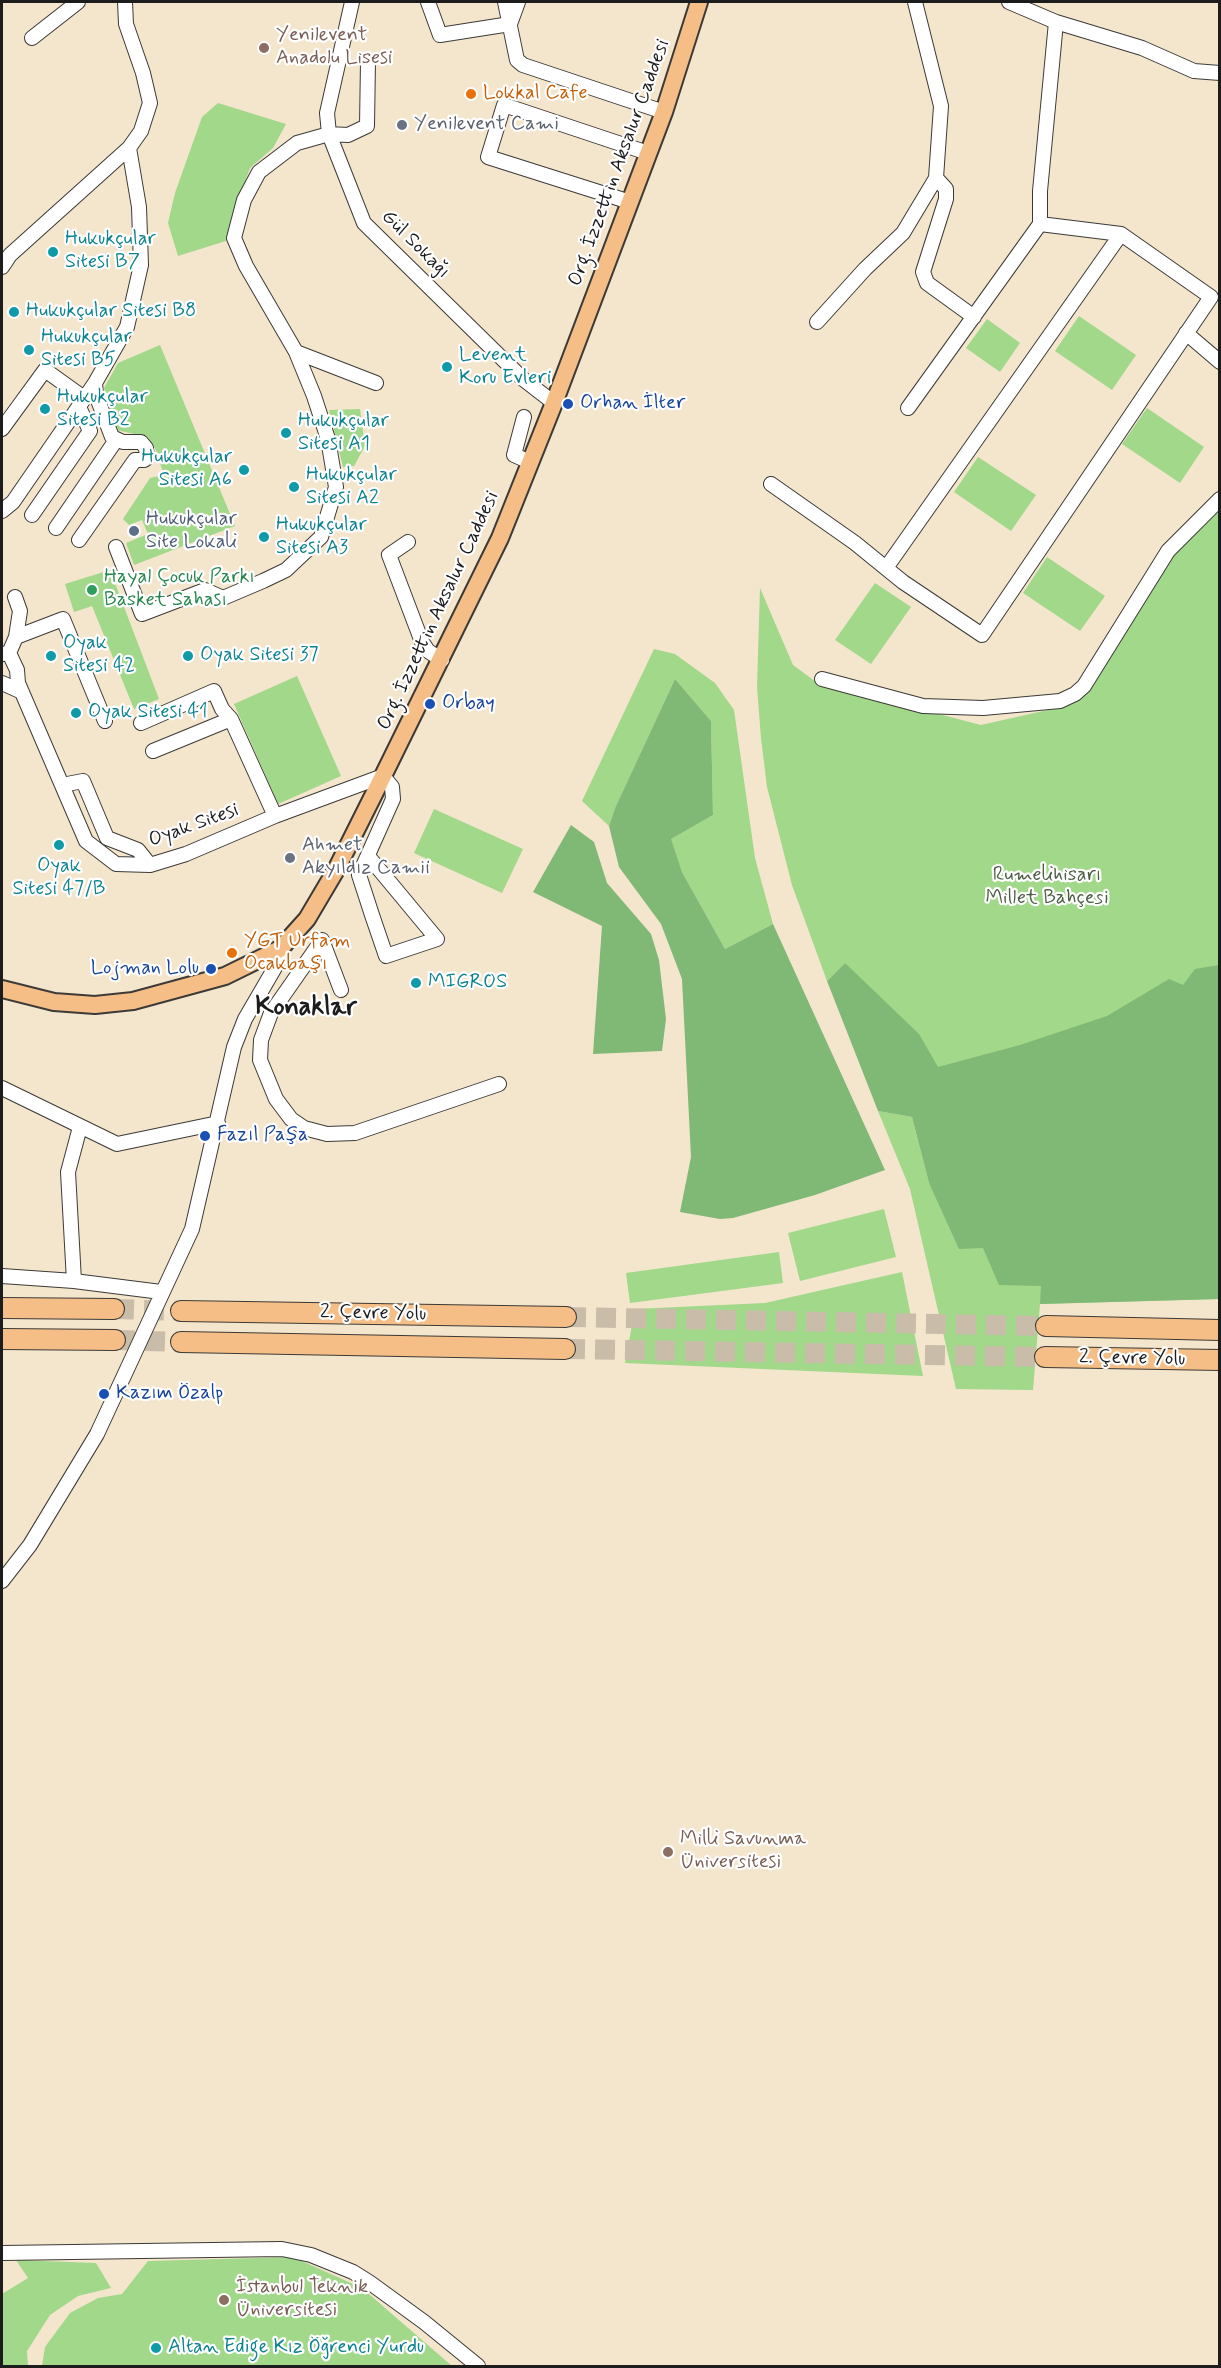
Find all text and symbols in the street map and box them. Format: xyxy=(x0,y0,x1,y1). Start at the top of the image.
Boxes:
place label: Yenilevent Anadolu Lisesi xyxy=(276,24,392,71)
street label: Org. İzzettin Aksalur Caddesi xyxy=(564,36,676,290)
marker: Yenilevent Anadolu Lisesi xyxy=(257,41,271,55)
place label: Lokkal Cafe xyxy=(483,82,588,106)
marker: Lokkal Cafe xyxy=(464,87,478,101)
place label: Yenilevent Cami xyxy=(414,113,559,137)
marker: Yenilevent Cami xyxy=(395,118,409,132)
street label: Gül Sokağı xyxy=(376,206,454,284)
place label: Hukukçular Sitesi B7 xyxy=(65,228,156,275)
marker: Hukukçular Sitesi B7 xyxy=(46,245,60,259)
place label: Hukukçular Sitesi B8 xyxy=(26,300,196,324)
marker: Hukukçular Sitesi B8 xyxy=(7,305,21,319)
place label: Hukukçular Sitesi B5 xyxy=(41,326,132,373)
marker: Hukukçular Sitesi B5 xyxy=(22,343,36,357)
place label: Levent Koru Evleri xyxy=(459,344,551,391)
marker: Levent Koru Evleri xyxy=(440,360,454,374)
place label: Hukukçular Sitesi B2 xyxy=(57,386,148,433)
place label: Orhan İlter xyxy=(580,392,685,416)
marker: Orhan İlter xyxy=(561,397,575,411)
marker: Hukukçular Sitesi B2 xyxy=(38,402,52,416)
place label: Hukukçular Sitesi A1 xyxy=(298,410,389,457)
marker: Hukukçular Sitesi A1 xyxy=(279,426,293,440)
place label: Hukukçular Sitesi A6 xyxy=(141,446,232,493)
marker: Hukukçular Sitesi A6 xyxy=(237,463,251,477)
place label: Hukukçular Sitesi A2 xyxy=(306,464,397,511)
marker: Hukukçular Sitesi A2 xyxy=(287,480,301,494)
street label: Org. İzzettin Aksalur Caddesi xyxy=(373,488,505,734)
place label: Hukukçular Site Lokali xyxy=(146,508,237,555)
place label: Hukukçular Sitesi A3 xyxy=(276,514,367,561)
marker: Hukukçular Site Lokali xyxy=(127,524,141,538)
marker: Hukukçular Sitesi A3 xyxy=(257,530,271,544)
place label: Hayal Çocuk Parkı Basket Sahası xyxy=(104,566,255,613)
marker: Hayal Çocuk Parkı Basket Sahası xyxy=(85,583,99,597)
place label: Oyak Sitesi 42 xyxy=(63,632,135,679)
place label: Oyak Sitesi 37 xyxy=(200,644,318,668)
marker: Oyak Sitesi 42 xyxy=(44,649,58,663)
marker: Oyak Sitesi 37 xyxy=(181,649,195,663)
place label: Orbay xyxy=(442,692,495,716)
marker: Orbay xyxy=(423,697,437,711)
place label: Oyak Sitesi 41 xyxy=(88,701,208,725)
marker: Oyak Sitesi 41 xyxy=(69,706,83,720)
street label: Oyak Sitesi xyxy=(146,799,242,853)
place label: Ahmet Akyıldız Camii xyxy=(302,834,430,881)
marker: Oyak Sitesi 47/B xyxy=(52,838,66,852)
marker: Ahmet Akyıldız Camii xyxy=(283,851,297,865)
place label: Oyak Sitesi 47/B xyxy=(12,855,106,902)
park label: Rumelihisarı Millet Bahçesi xyxy=(985,864,1109,911)
place label: YGT Urfam Ocakbaşı xyxy=(244,930,351,977)
marker: YGT Urfam Ocakbaşı xyxy=(225,946,239,960)
place label: Lojman Lolu xyxy=(91,957,199,981)
marker: Lojman Lolu xyxy=(204,962,218,976)
place label: MIGROS xyxy=(428,971,507,995)
marker: MIGROS xyxy=(409,976,423,990)
district label: Konaklar xyxy=(255,993,357,1025)
place label: Fazıl Paşa xyxy=(217,1124,308,1148)
marker: Fazıl Paşa xyxy=(198,1129,212,1143)
street label: 2. Çevre Yolu xyxy=(320,1301,426,1327)
street label: 2. Çevre Yolu xyxy=(1079,1346,1185,1372)
place label: Kazım Özalp xyxy=(116,1382,223,1406)
marker: Kazım Özalp xyxy=(97,1387,111,1401)
place label: Milli Savunma Üniversitesi xyxy=(680,1828,806,1875)
marker: Milli Savunma Üniversitesi xyxy=(661,1845,675,1859)
place label: İstanbul Teknik Üniversitesi xyxy=(236,2276,368,2323)
marker: İstanbul Teknik Üniversitesi xyxy=(217,2293,231,2307)
place label: Altan Edige Kız Öğrenci Yurdu xyxy=(168,2336,424,2360)
marker: Altan Edige Kız Öğrenci Yurdu xyxy=(149,2341,163,2355)

